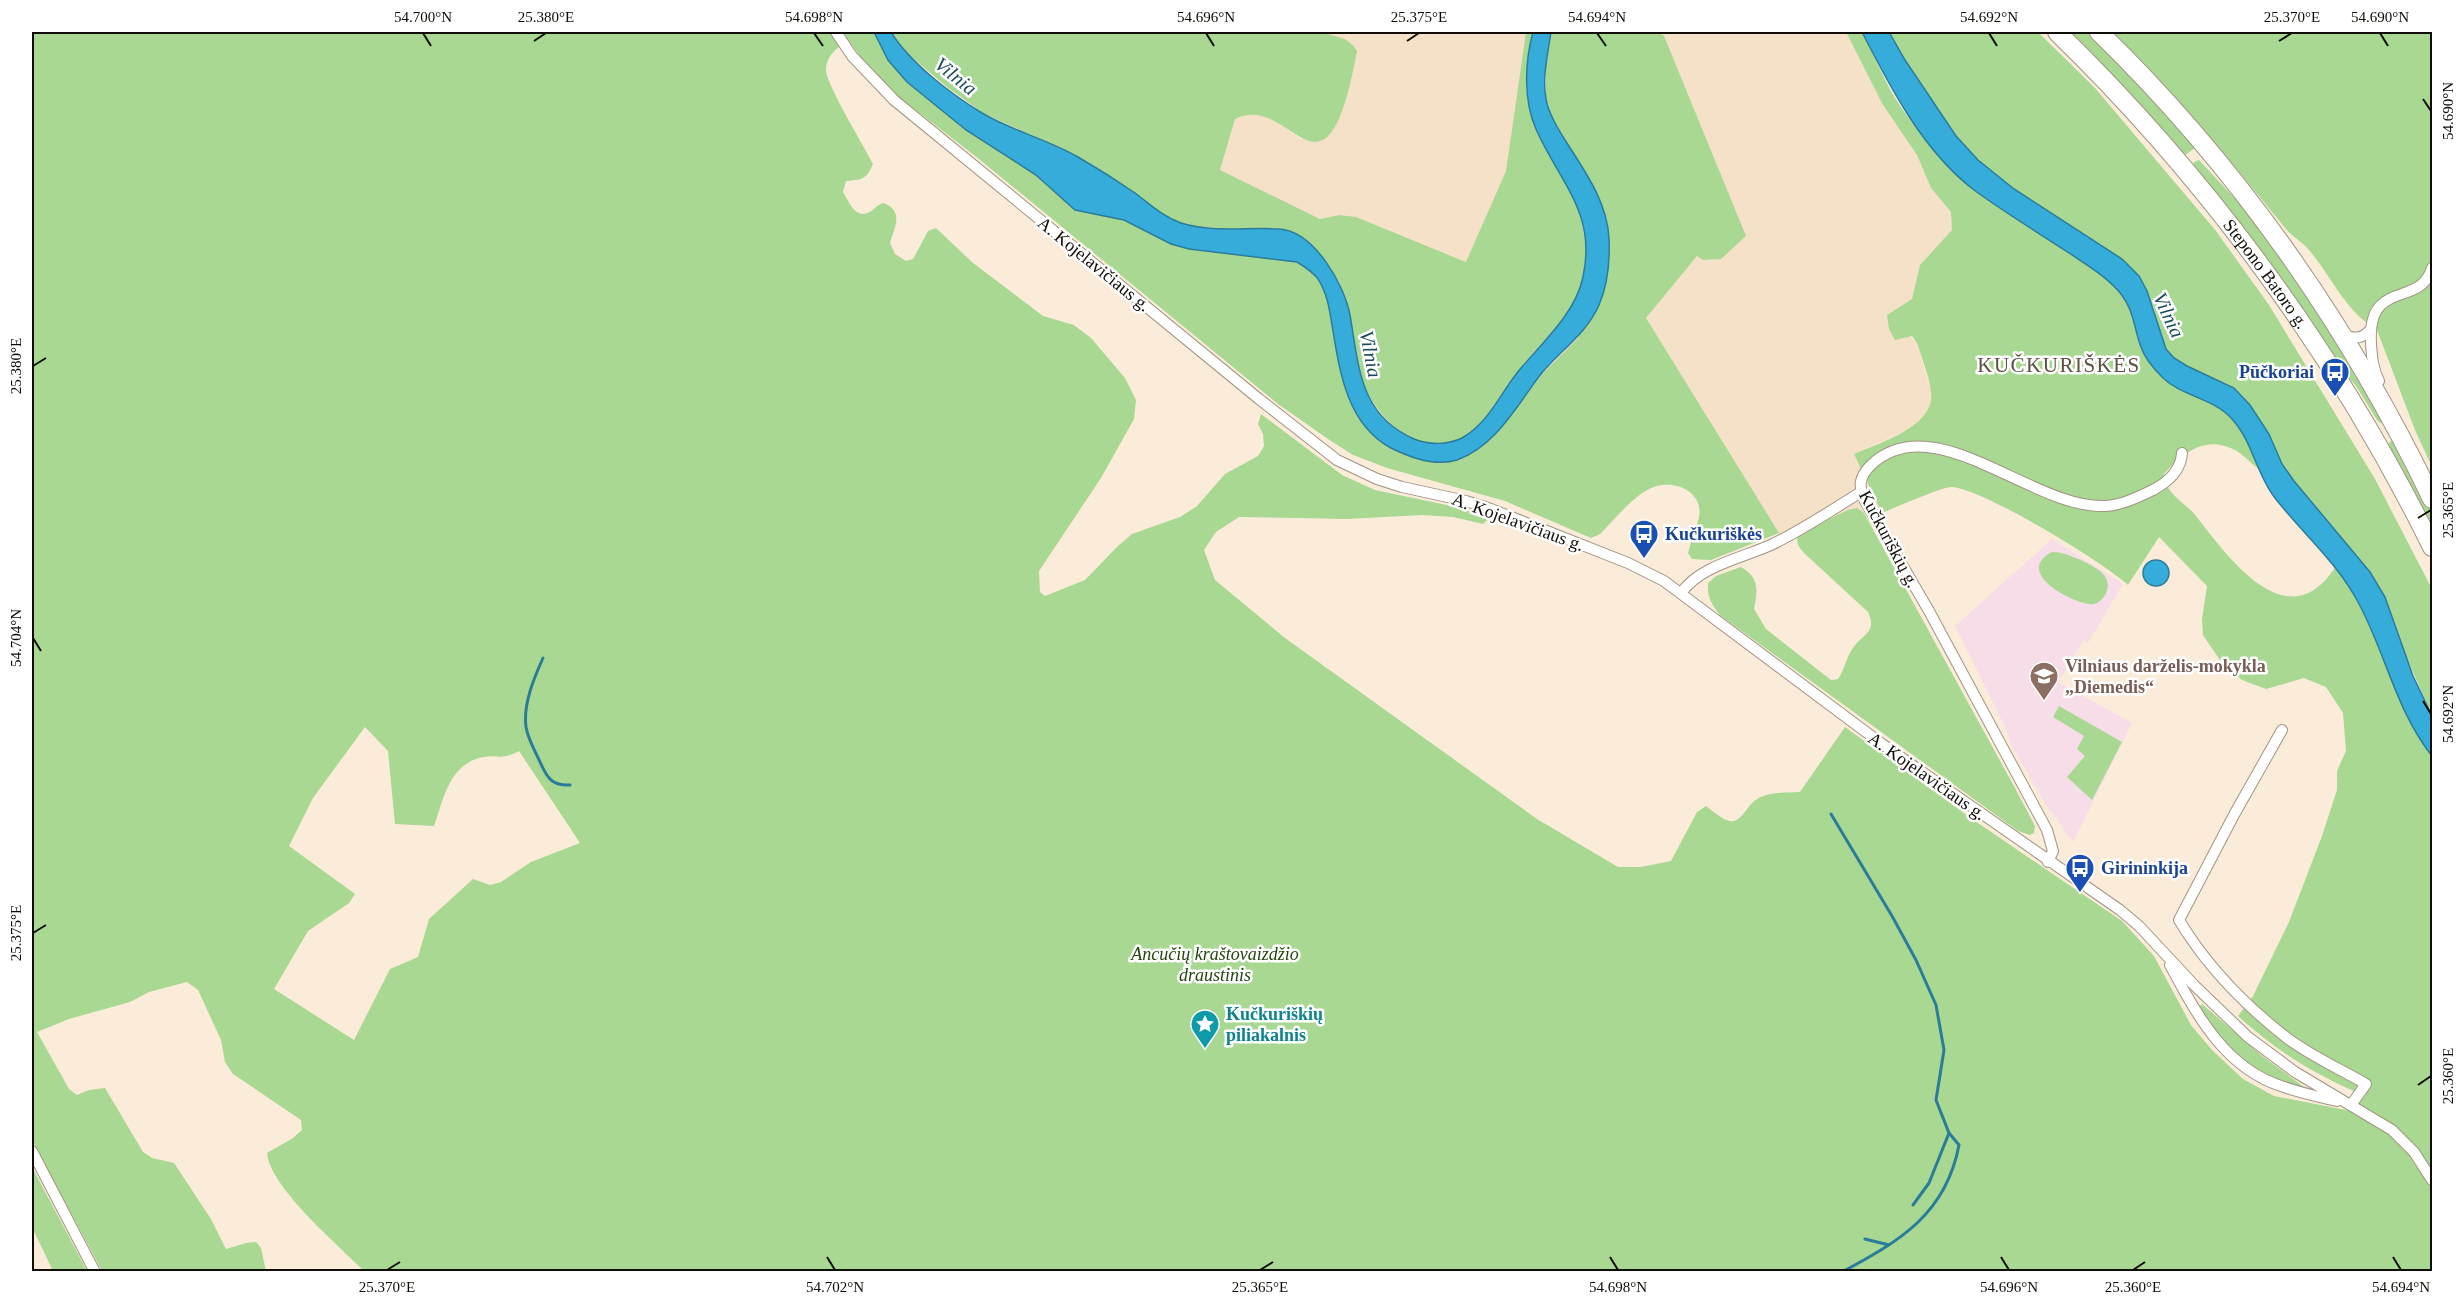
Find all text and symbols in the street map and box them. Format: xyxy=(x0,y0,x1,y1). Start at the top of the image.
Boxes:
text: 54.700°N xyxy=(394,9,452,25)
text: 25.380°E xyxy=(518,9,574,25)
text: 54.698°N xyxy=(785,9,843,25)
text: 54.696°N xyxy=(1177,9,1235,25)
text: 25.375°E xyxy=(1391,9,1447,25)
text: 54.694°N xyxy=(1568,9,1626,25)
text: 54.692°N xyxy=(1960,9,2018,25)
text: 25.370°E xyxy=(2264,9,2320,25)
text: 54.690°N xyxy=(2351,9,2409,25)
water label: Vilnia xyxy=(931,53,981,99)
text: 54.690°N xyxy=(2440,82,2456,140)
street label: A. Kojelavičiaus g. xyxy=(1034,213,1154,315)
street label: Stepono Batoro g. xyxy=(2219,215,2312,333)
water label: Vilnia xyxy=(2149,289,2189,341)
water label: Vilnia xyxy=(1356,329,1386,379)
text: 25.380°E xyxy=(8,338,24,394)
district label: KUČKURIŠKĖS xyxy=(1977,353,2141,377)
bus stop icon: Pūčkoriai xyxy=(2319,356,2351,398)
place label: Pūčkoriai xyxy=(2239,362,2314,382)
text: 25.365°E xyxy=(2440,482,2456,538)
street label: Kučkuriškių g. xyxy=(1855,487,1923,591)
street label: A. Kojelavičiaus g. xyxy=(1449,489,1587,555)
bus stop icon: Kučkuriškės xyxy=(1628,518,1660,560)
place label: Kučkuriškės xyxy=(1665,524,1762,544)
text: 54.704°N xyxy=(8,609,24,667)
place label: Vilniaus darželis-mokykla „Diemedis“ xyxy=(2065,656,2266,697)
school or university icon: Vilniaus darželis-mokykla „Diemedis“ xyxy=(2028,660,2060,702)
text: 54.692°N xyxy=(2440,685,2456,743)
street label: A. Kojelavičiaus g. xyxy=(1864,728,1990,824)
bus stop icon: Girininkija xyxy=(2064,852,2096,894)
place label: Girininkija xyxy=(2101,858,2188,878)
text: 25.375°E xyxy=(8,905,24,961)
park label: Ancučių kraštovaizdžio draustinis xyxy=(1130,944,1299,985)
place label: Kučkuriškių piliakalnis xyxy=(1226,1004,1323,1045)
place icon: Kučkuriškių piliakalnis xyxy=(1189,1008,1221,1050)
text: 25.360°E xyxy=(2440,1048,2456,1104)
text: 25.370°E xyxy=(359,1279,415,1295)
text: 54.702°N xyxy=(806,1279,864,1295)
text: 25.365°E xyxy=(1232,1279,1288,1295)
text: 54.698°N xyxy=(1589,1279,1647,1295)
text: 54.696°N xyxy=(1980,1279,2038,1295)
text: 25.360°E xyxy=(2105,1279,2161,1295)
text: 54.694°N xyxy=(2372,1279,2430,1295)

